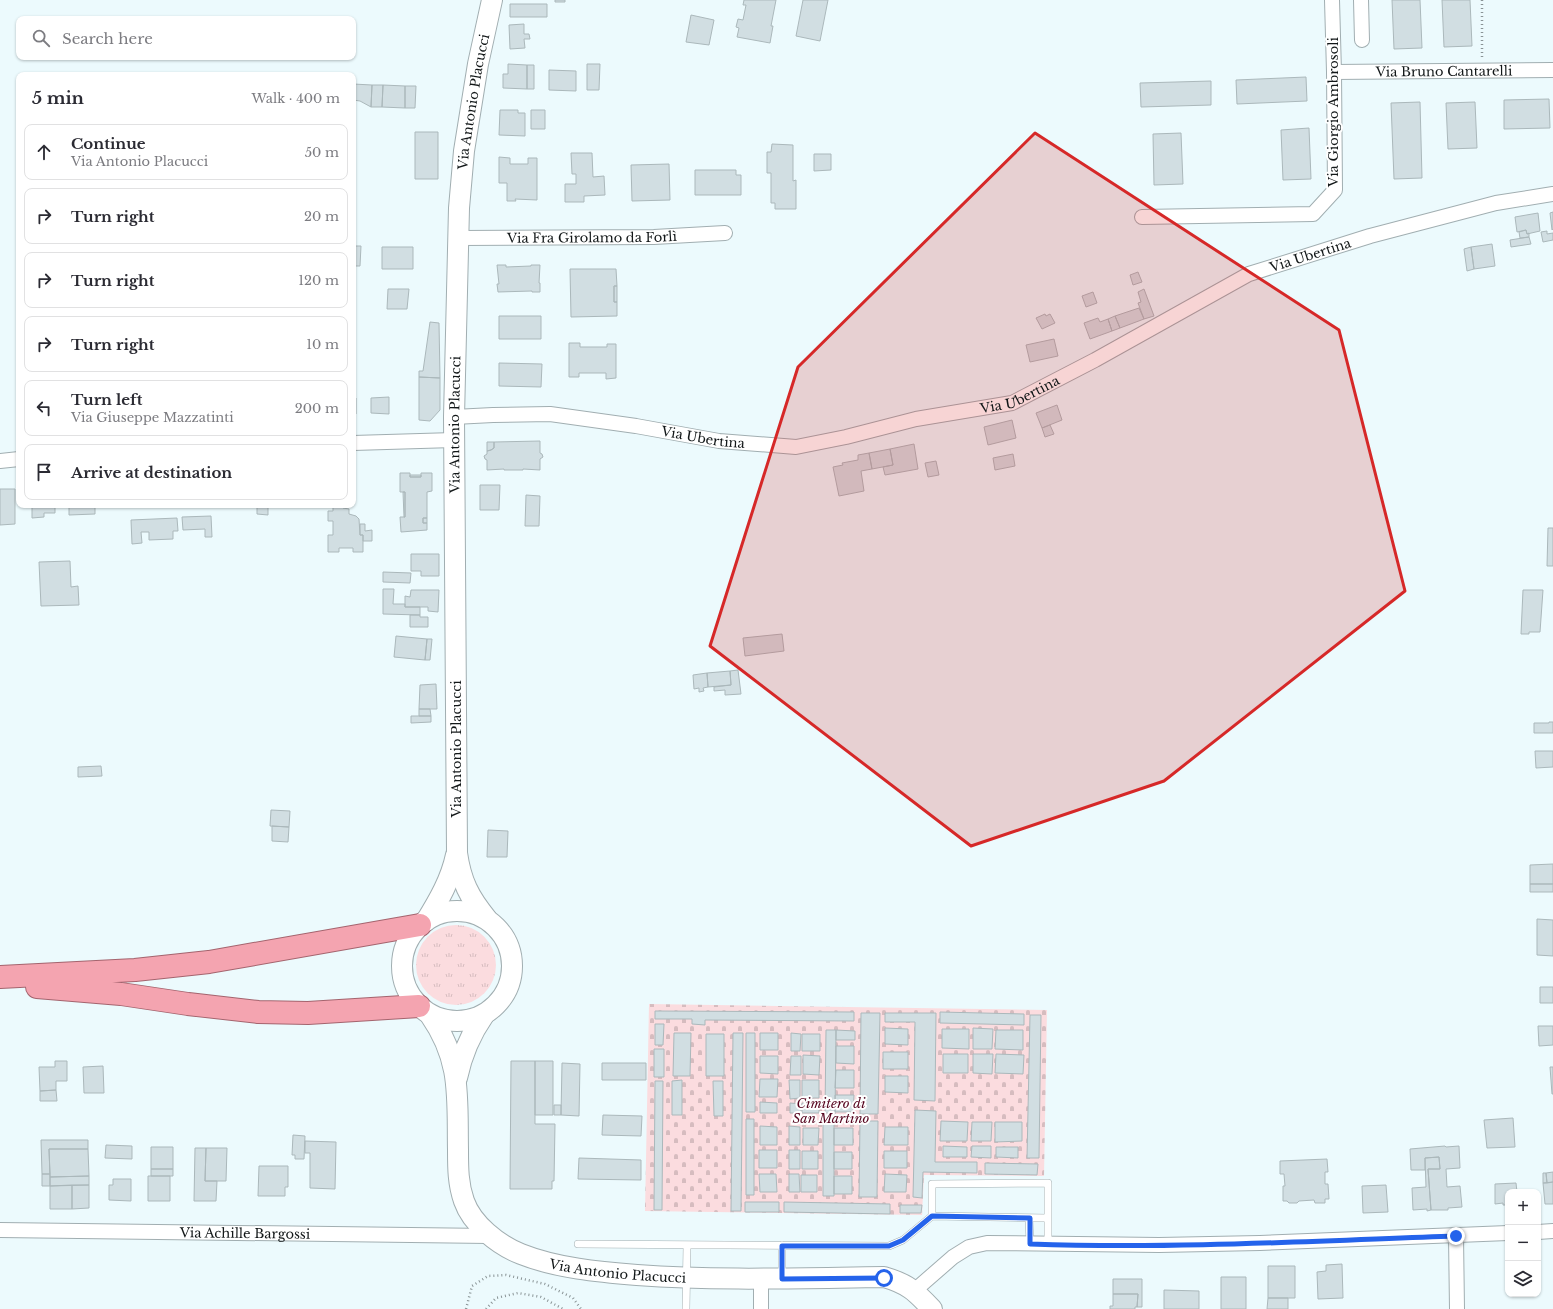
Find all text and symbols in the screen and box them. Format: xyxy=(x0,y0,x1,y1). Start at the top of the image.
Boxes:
search box xyxy=(16,16,356,60)
icon: search xyxy=(30,27,52,49)
text: Search here xyxy=(62,29,153,48)
street label: Via Antonio Placucci xyxy=(454,32,493,171)
street label: Via Giorgio Ambrosoli xyxy=(1325,37,1342,188)
street label: Via Bruno Cantarelli xyxy=(1375,62,1513,80)
text: 5 min xyxy=(32,88,84,109)
text: Walk · 400 m xyxy=(252,90,340,107)
text: Continue xyxy=(71,134,146,153)
icon: ahead xyxy=(33,141,55,163)
text: 50 m xyxy=(305,144,339,161)
text: Via Antonio Placucci xyxy=(71,153,208,170)
icon: right xyxy=(33,205,55,227)
text: Turn right xyxy=(71,207,154,226)
text: 20 m xyxy=(304,208,339,225)
street label: Via Fra Girolamo da Forlì xyxy=(506,227,678,246)
street label: Via Ubertina xyxy=(1266,234,1354,276)
icon: right xyxy=(33,269,55,291)
text: Turn right xyxy=(71,271,154,290)
text: 120 m xyxy=(298,272,339,289)
icon: right xyxy=(33,333,55,355)
text: Turn right xyxy=(71,335,154,354)
text: 10 m xyxy=(306,336,339,353)
street label: Via Antonio Placucci xyxy=(445,355,464,494)
street label: Via Ubertina xyxy=(978,371,1063,417)
text: Turn left xyxy=(71,390,142,409)
icon: left xyxy=(33,397,55,419)
text: 200 m xyxy=(295,400,339,417)
text: Via Giuseppe Mazzatinti xyxy=(71,409,234,426)
street label: Via Ubertina xyxy=(659,422,746,452)
icon: arrive xyxy=(33,461,55,483)
text: Arrive at destination xyxy=(71,463,232,482)
street label: Via Antonio Placucci xyxy=(448,680,465,819)
park label: Cimitero di San Martino xyxy=(793,1095,870,1127)
map controls xyxy=(1505,1189,1541,1297)
button: + xyxy=(1505,1189,1541,1225)
street label: Via Achille Bargossi xyxy=(179,1224,311,1242)
button: − xyxy=(1505,1225,1541,1261)
route end xyxy=(1447,1227,1465,1245)
street label: Via Antonio Placucci xyxy=(547,1255,687,1286)
button: layers xyxy=(1505,1261,1541,1297)
route start xyxy=(875,1269,893,1287)

